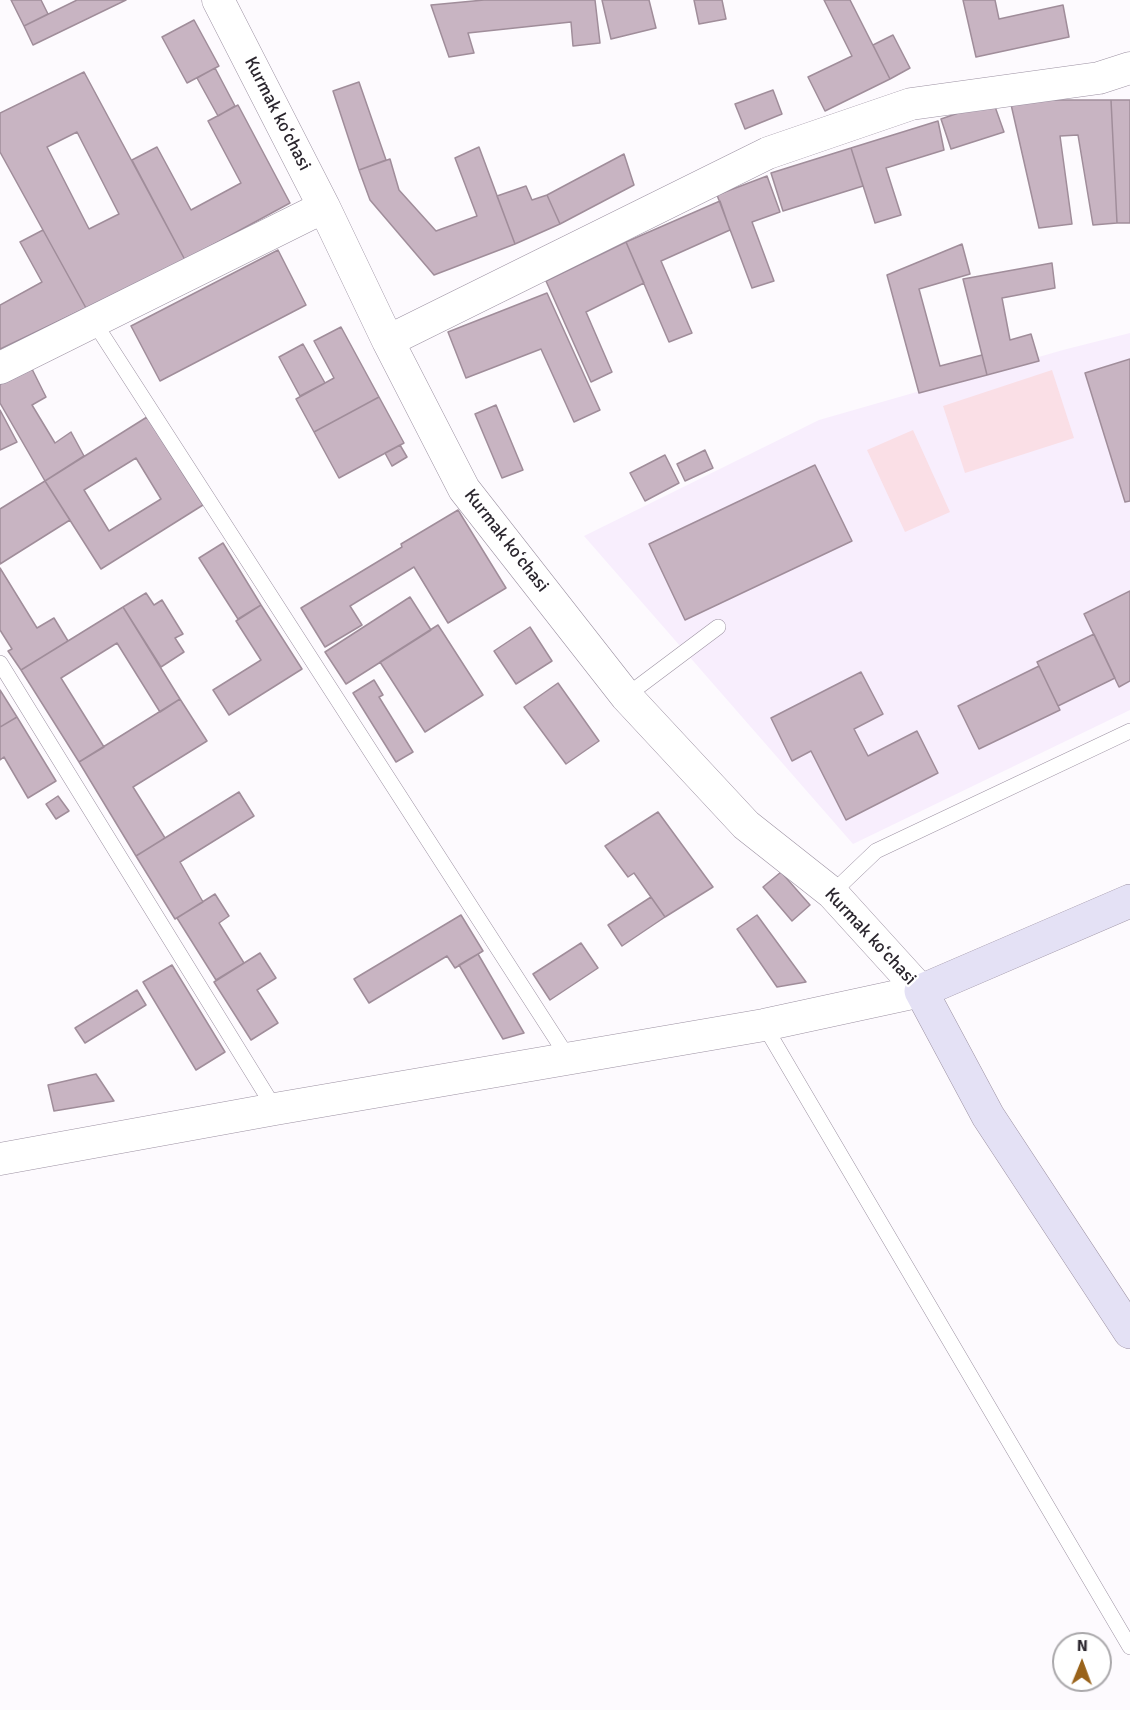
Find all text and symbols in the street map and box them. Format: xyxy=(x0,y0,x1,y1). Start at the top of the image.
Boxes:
street label: Kurmak koʻchasi xyxy=(239,53,315,175)
street label: Kurmak koʻchasi xyxy=(459,485,553,597)
street label: Kurmak koʻchasi xyxy=(820,884,920,990)
north arrow xyxy=(1052,1632,1112,1692)
text: N xyxy=(1077,1636,1088,1656)

